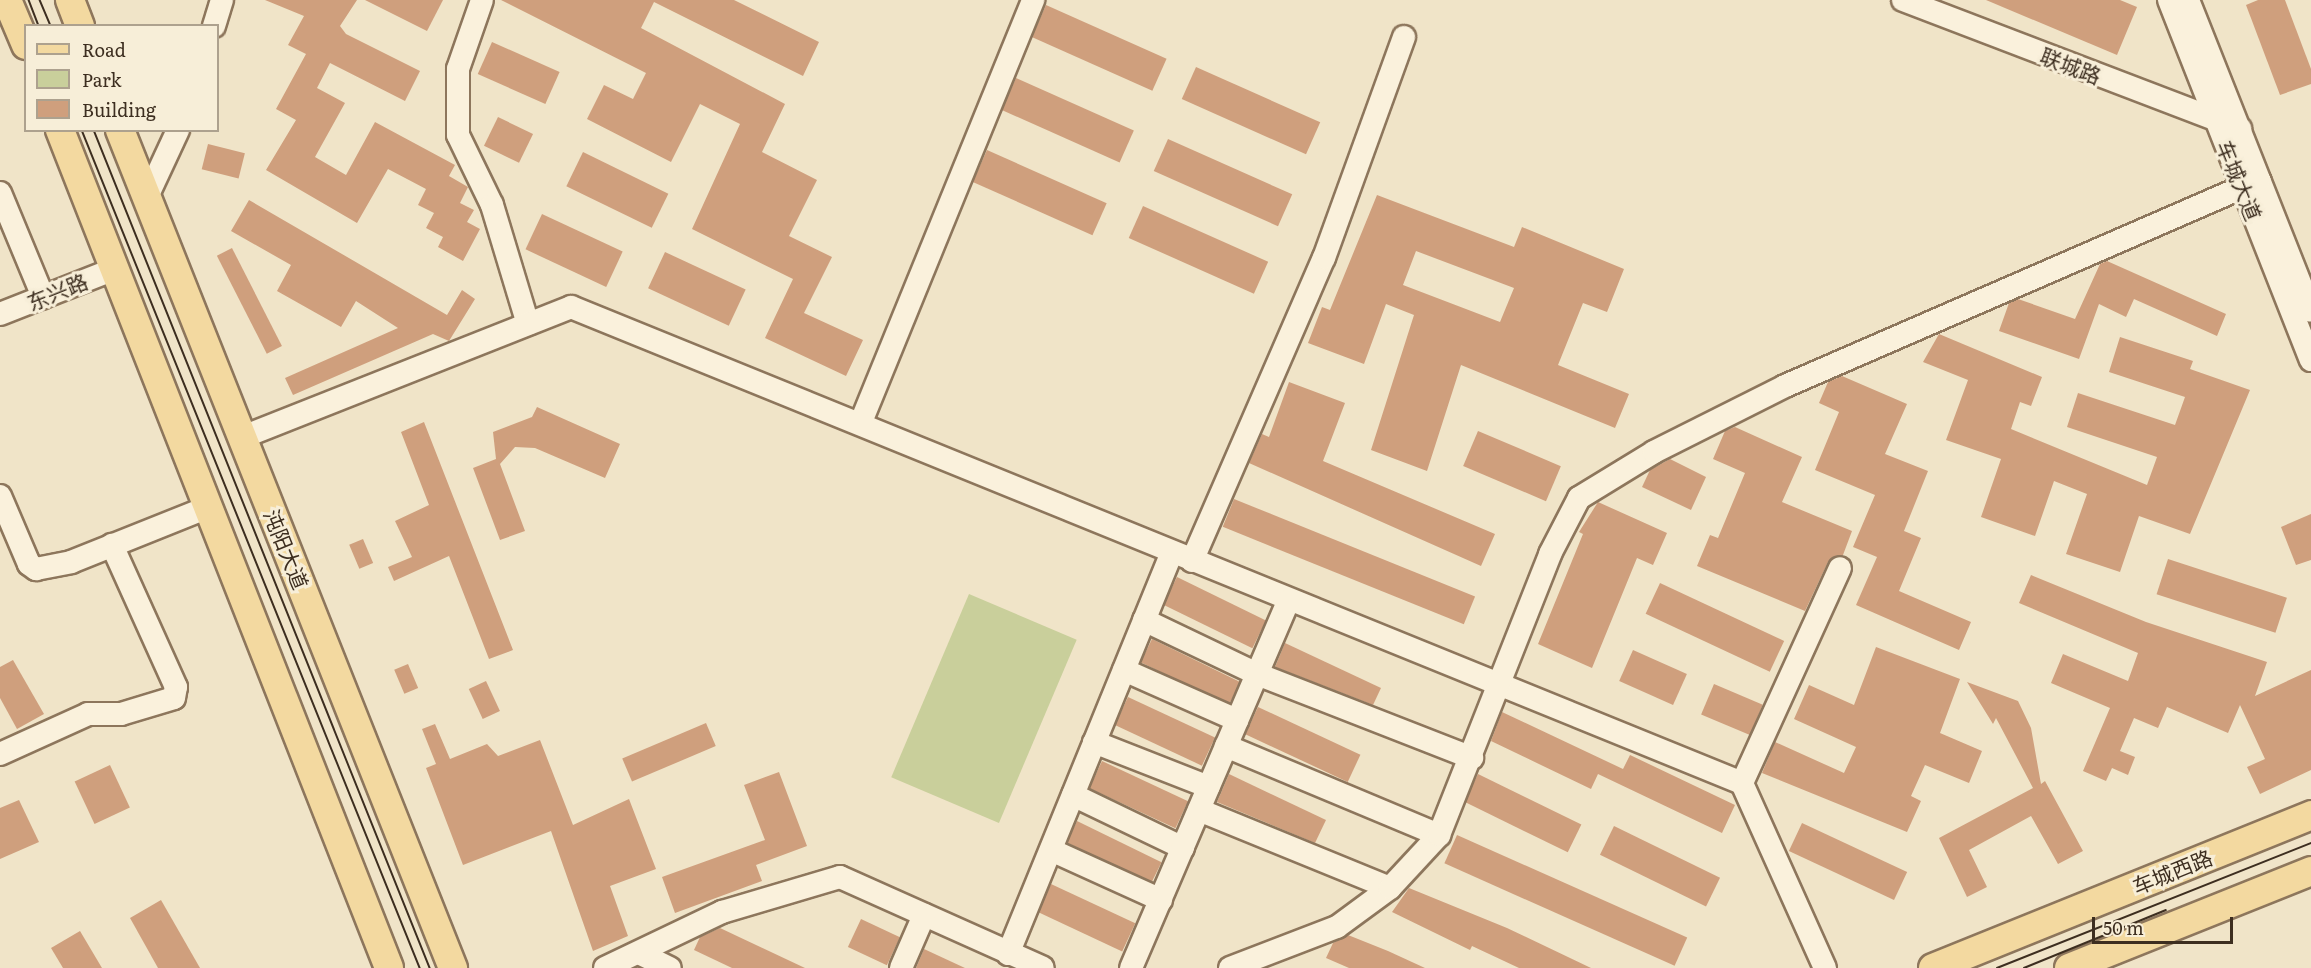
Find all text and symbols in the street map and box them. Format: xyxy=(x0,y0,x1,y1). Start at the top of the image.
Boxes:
legend xyxy=(24,24,219,132)
text: Road xyxy=(82,36,126,63)
street label: 联城路 xyxy=(2037,42,2105,88)
text: Park xyxy=(82,66,121,93)
text: Building xyxy=(82,96,156,123)
street label: 车城大道 xyxy=(2213,136,2267,224)
street label: 东兴路 xyxy=(23,268,91,314)
street label: 沌阳大道 xyxy=(260,505,314,593)
street label: 车城西路 xyxy=(2128,844,2216,898)
scale bar xyxy=(2095,905,2236,943)
text: 50 m xyxy=(2103,914,2144,941)

